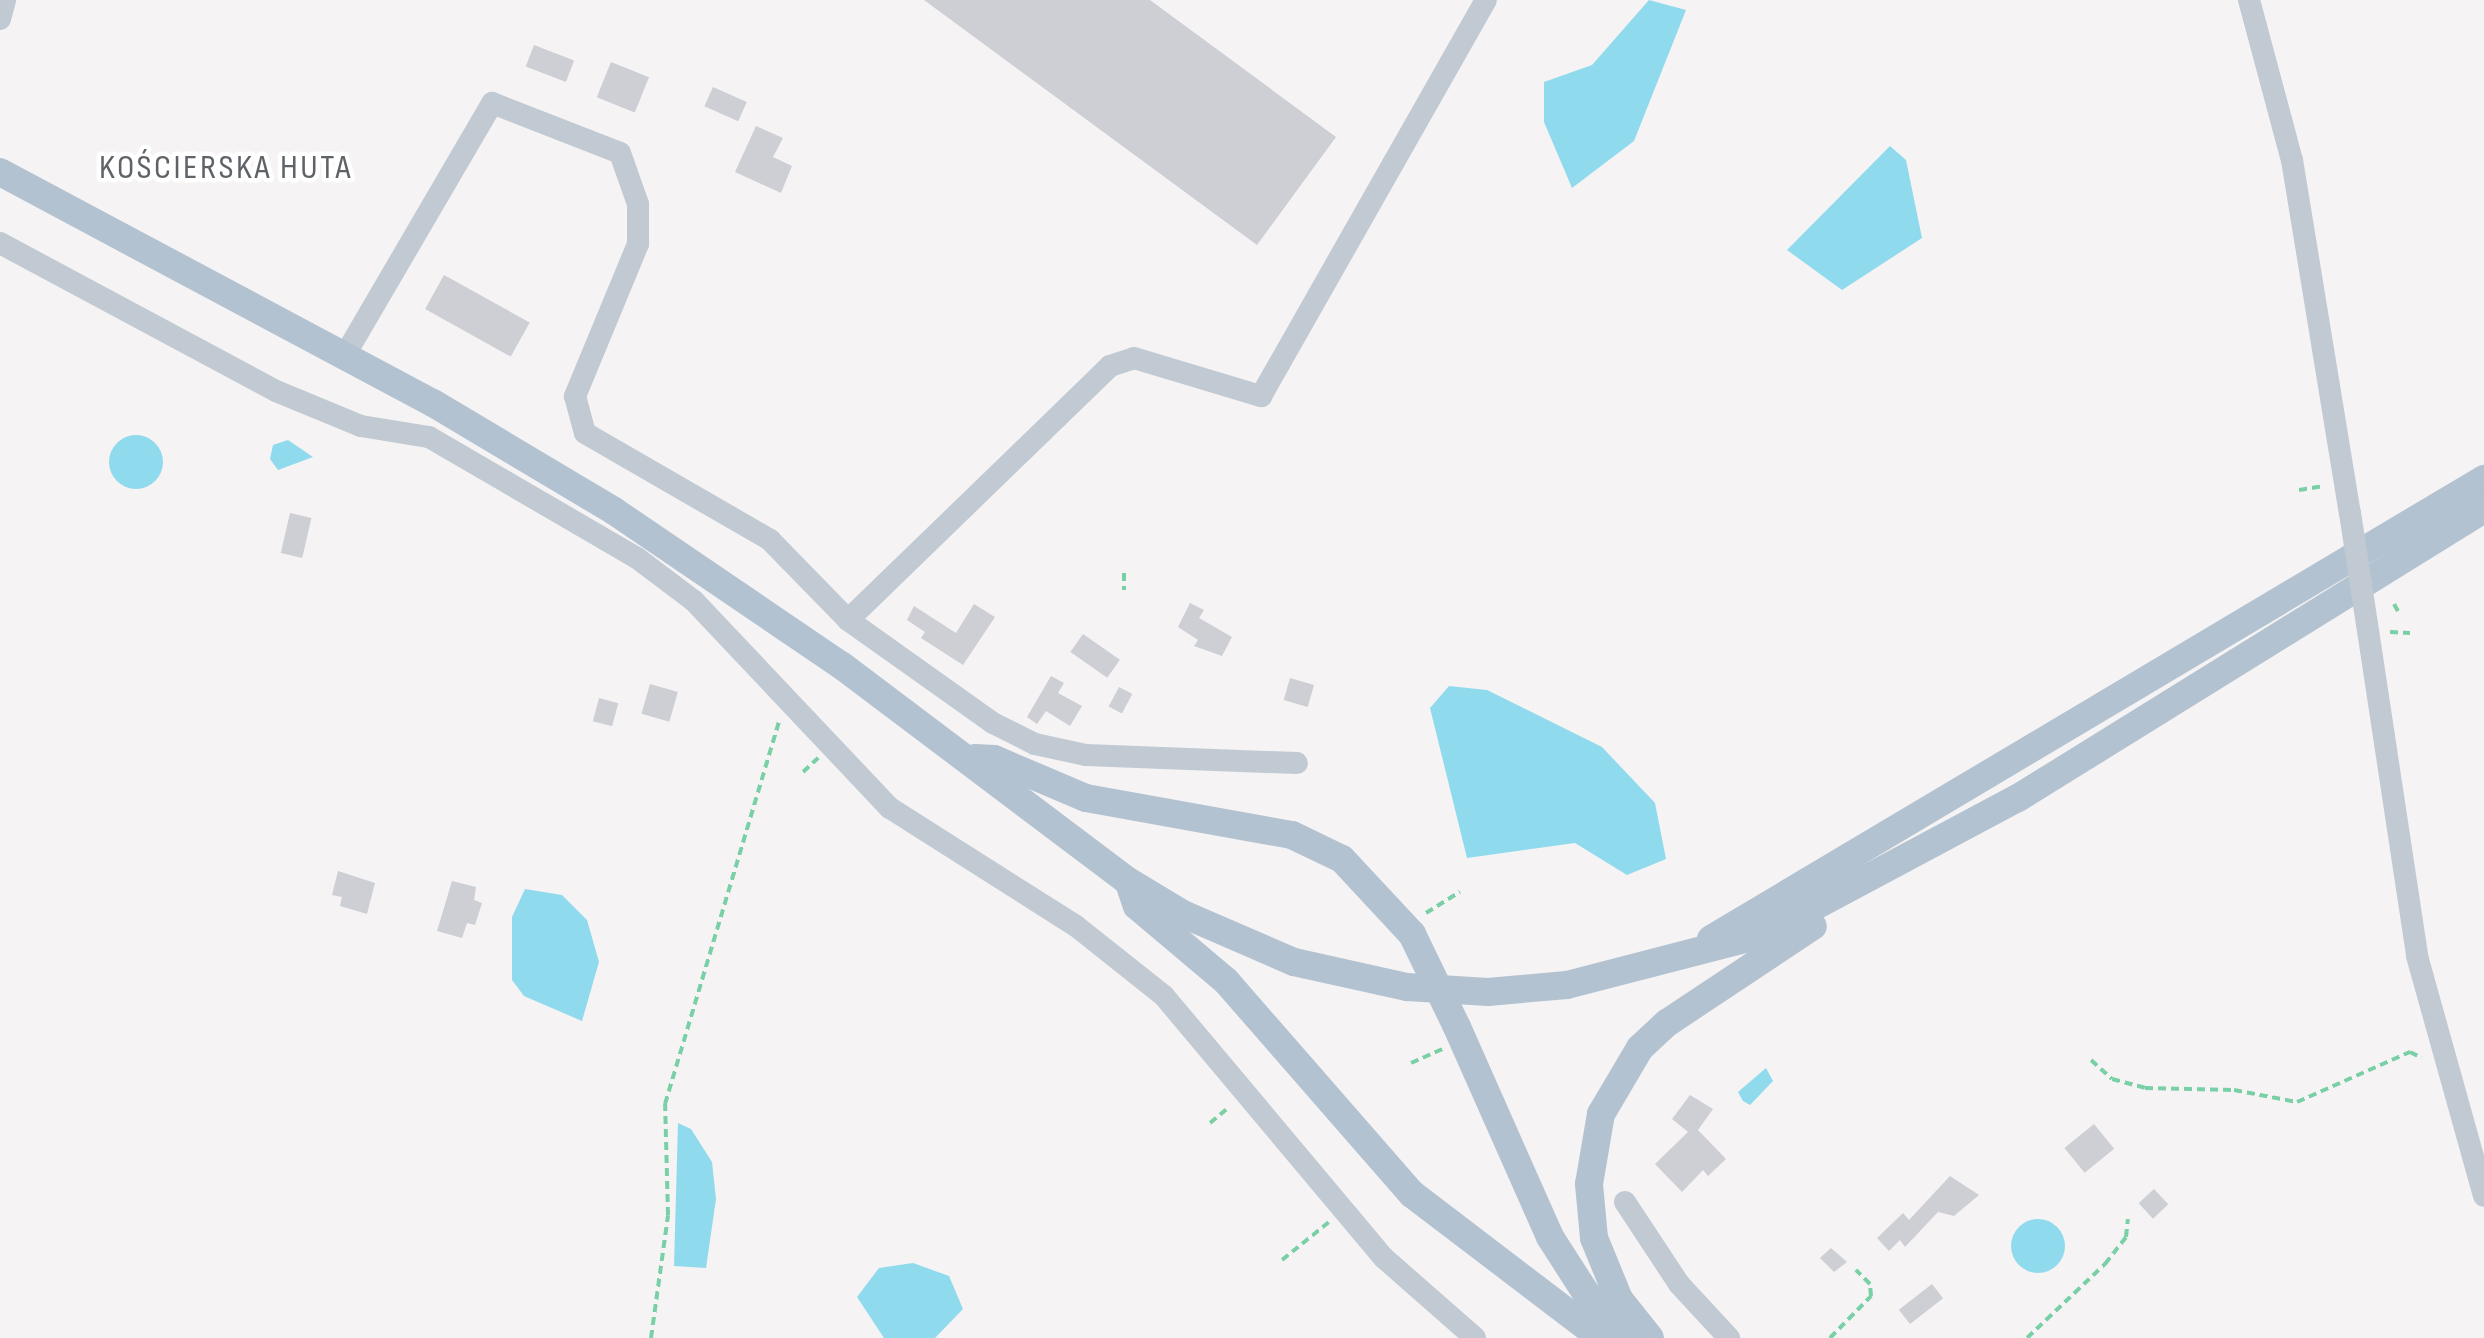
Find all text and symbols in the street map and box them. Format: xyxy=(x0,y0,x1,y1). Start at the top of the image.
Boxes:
district label: KOŚCIERSKA HUTA xyxy=(99,147,353,189)

